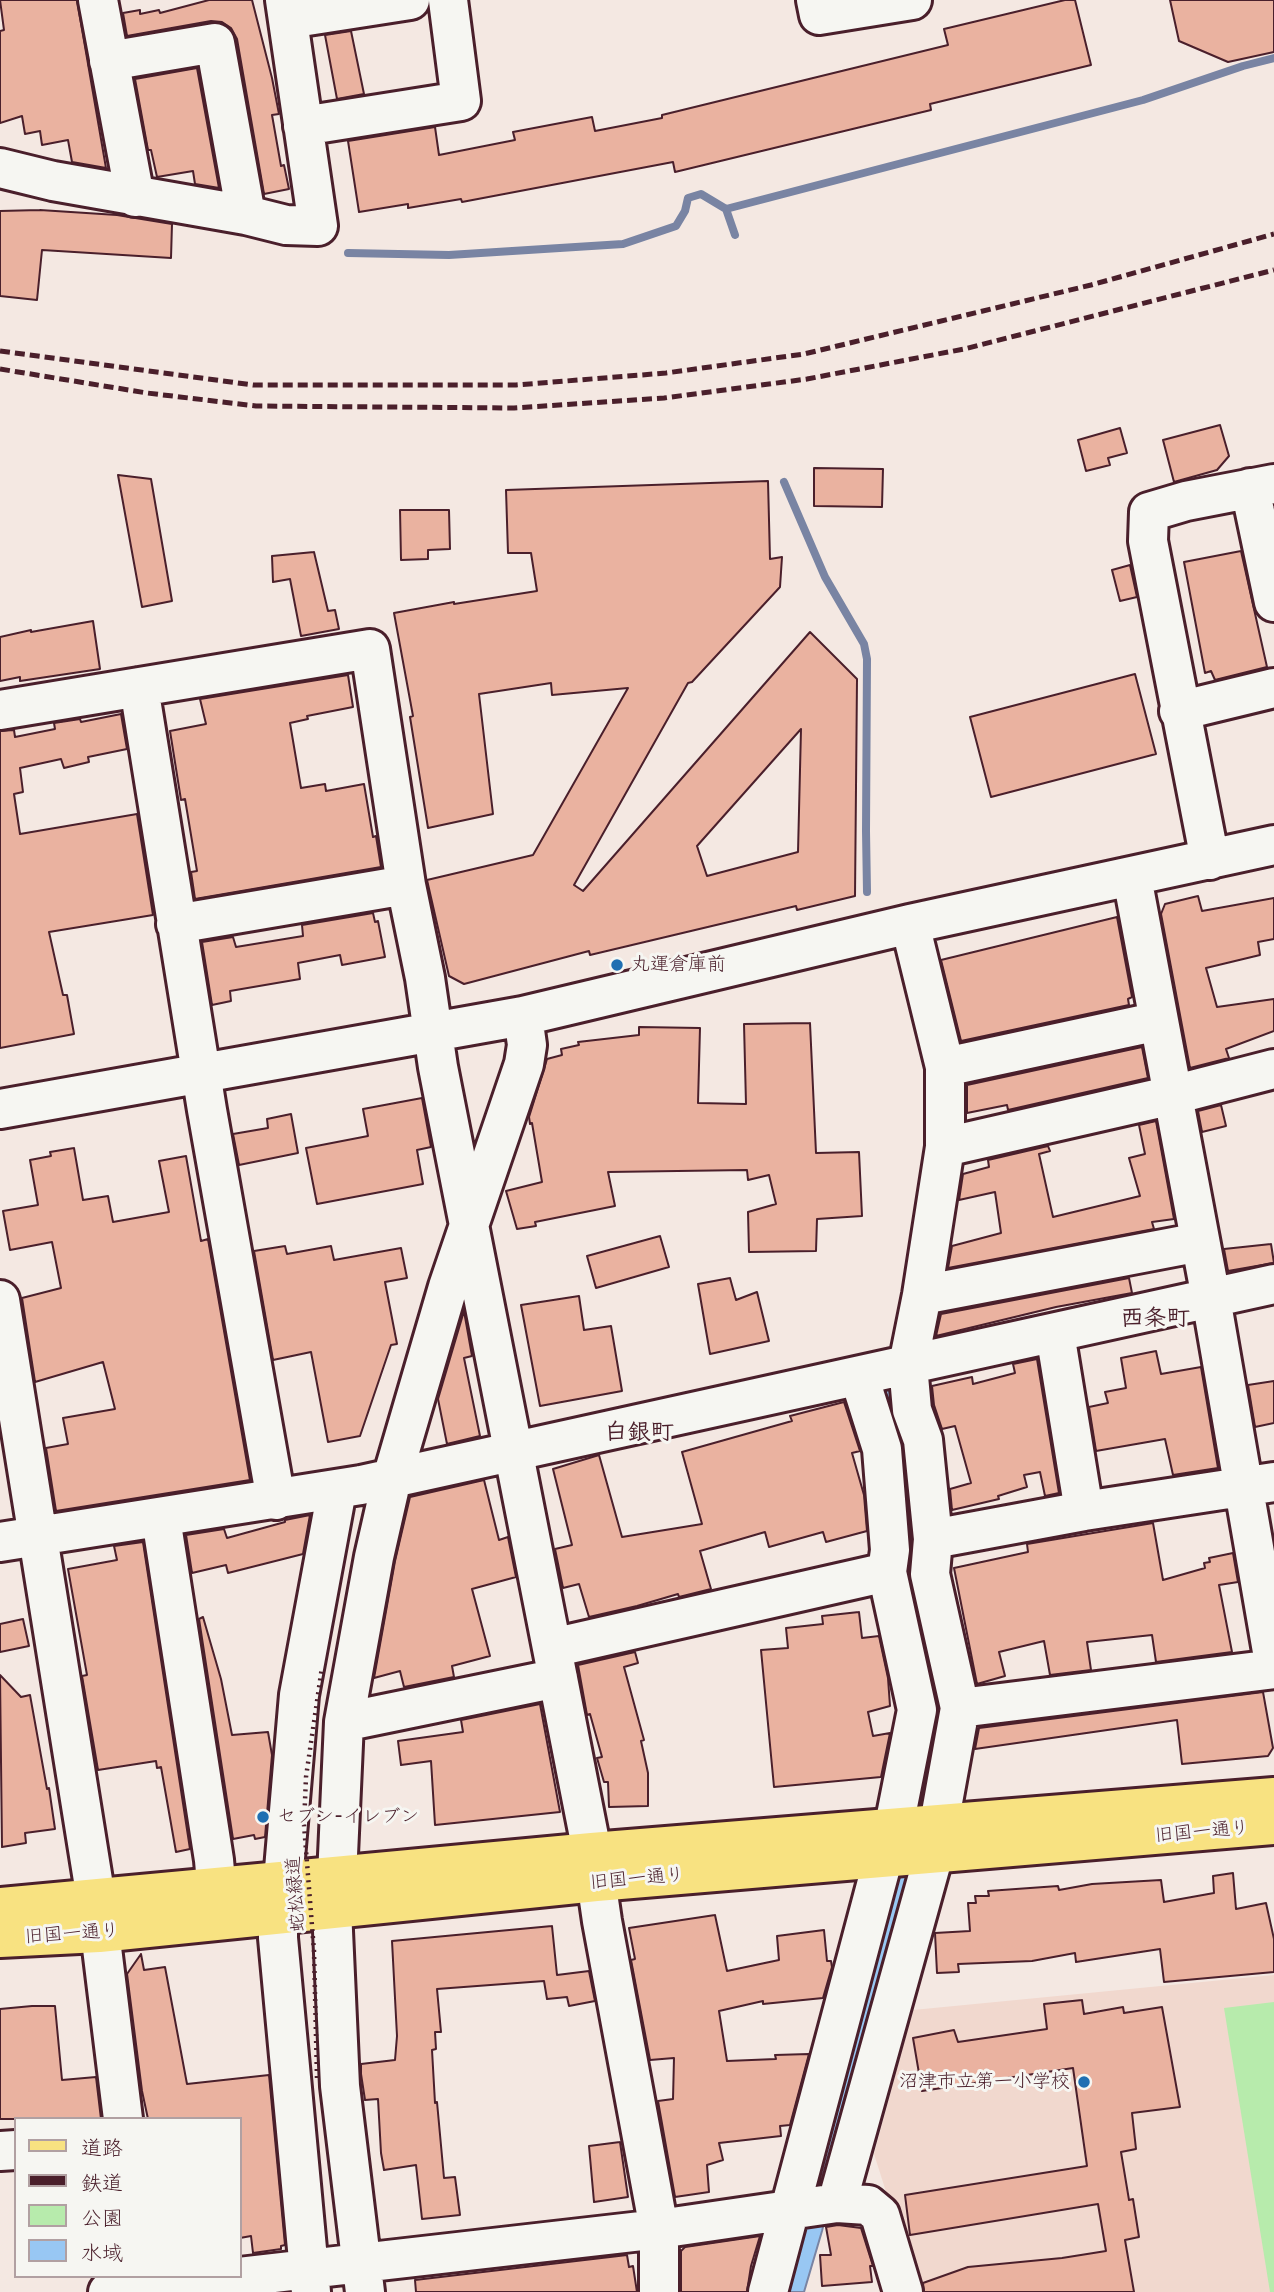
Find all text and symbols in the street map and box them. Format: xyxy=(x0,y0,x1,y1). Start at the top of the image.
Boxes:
place label: 丸運倉庫前 xyxy=(631,954,726,976)
marker: 丸運倉庫前 xyxy=(609,957,625,973)
district label: 西条町 xyxy=(1121,1305,1189,1333)
district label: 白銀町 xyxy=(605,1419,673,1447)
place label: セブン-イレブン xyxy=(277,1806,419,1828)
marker: セブン-イレブン xyxy=(255,1809,271,1825)
street label: 旧国一通り xyxy=(1154,1817,1250,1847)
street label: 蛇松緑道 xyxy=(282,1855,310,1933)
street label: 旧国一通り xyxy=(589,1864,685,1894)
street label: 旧国一通り xyxy=(24,1919,120,1949)
place label: 沼津市立第一小学校 xyxy=(899,2071,1070,2093)
marker: 沼津市立第一小学校 xyxy=(1076,2074,1092,2090)
legend xyxy=(14,2117,242,2278)
text: 道路 xyxy=(81,2130,123,2162)
text: 鉄道 xyxy=(81,2165,123,2197)
text: 公園 xyxy=(81,2200,123,2232)
text: 水域 xyxy=(81,2235,123,2267)

